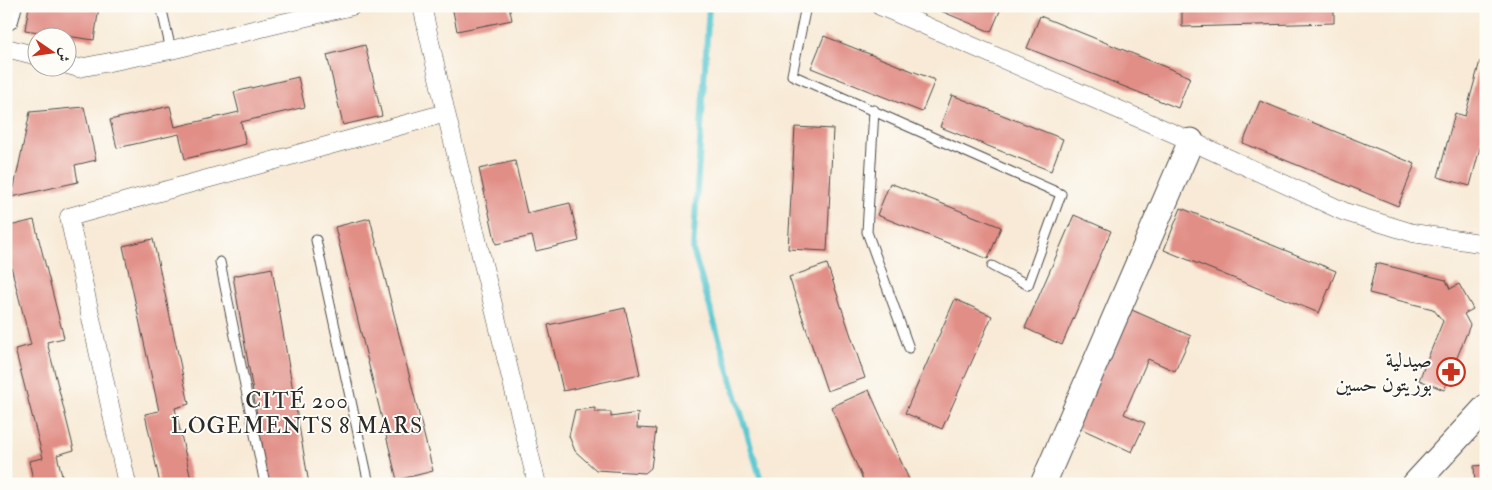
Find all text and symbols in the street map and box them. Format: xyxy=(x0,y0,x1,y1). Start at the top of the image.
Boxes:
north arrow xyxy=(28,28,78,78)
text: ش xyxy=(54,46,74,64)
place label: صيدلية بوزيتون حسين xyxy=(1336,347,1432,398)
pharmacy icon: صيدلية بوزيتون حسين xyxy=(1436,357,1466,387)
district label: CITÉ 200 LOGEMENTS 8 MARS xyxy=(171,386,423,440)

